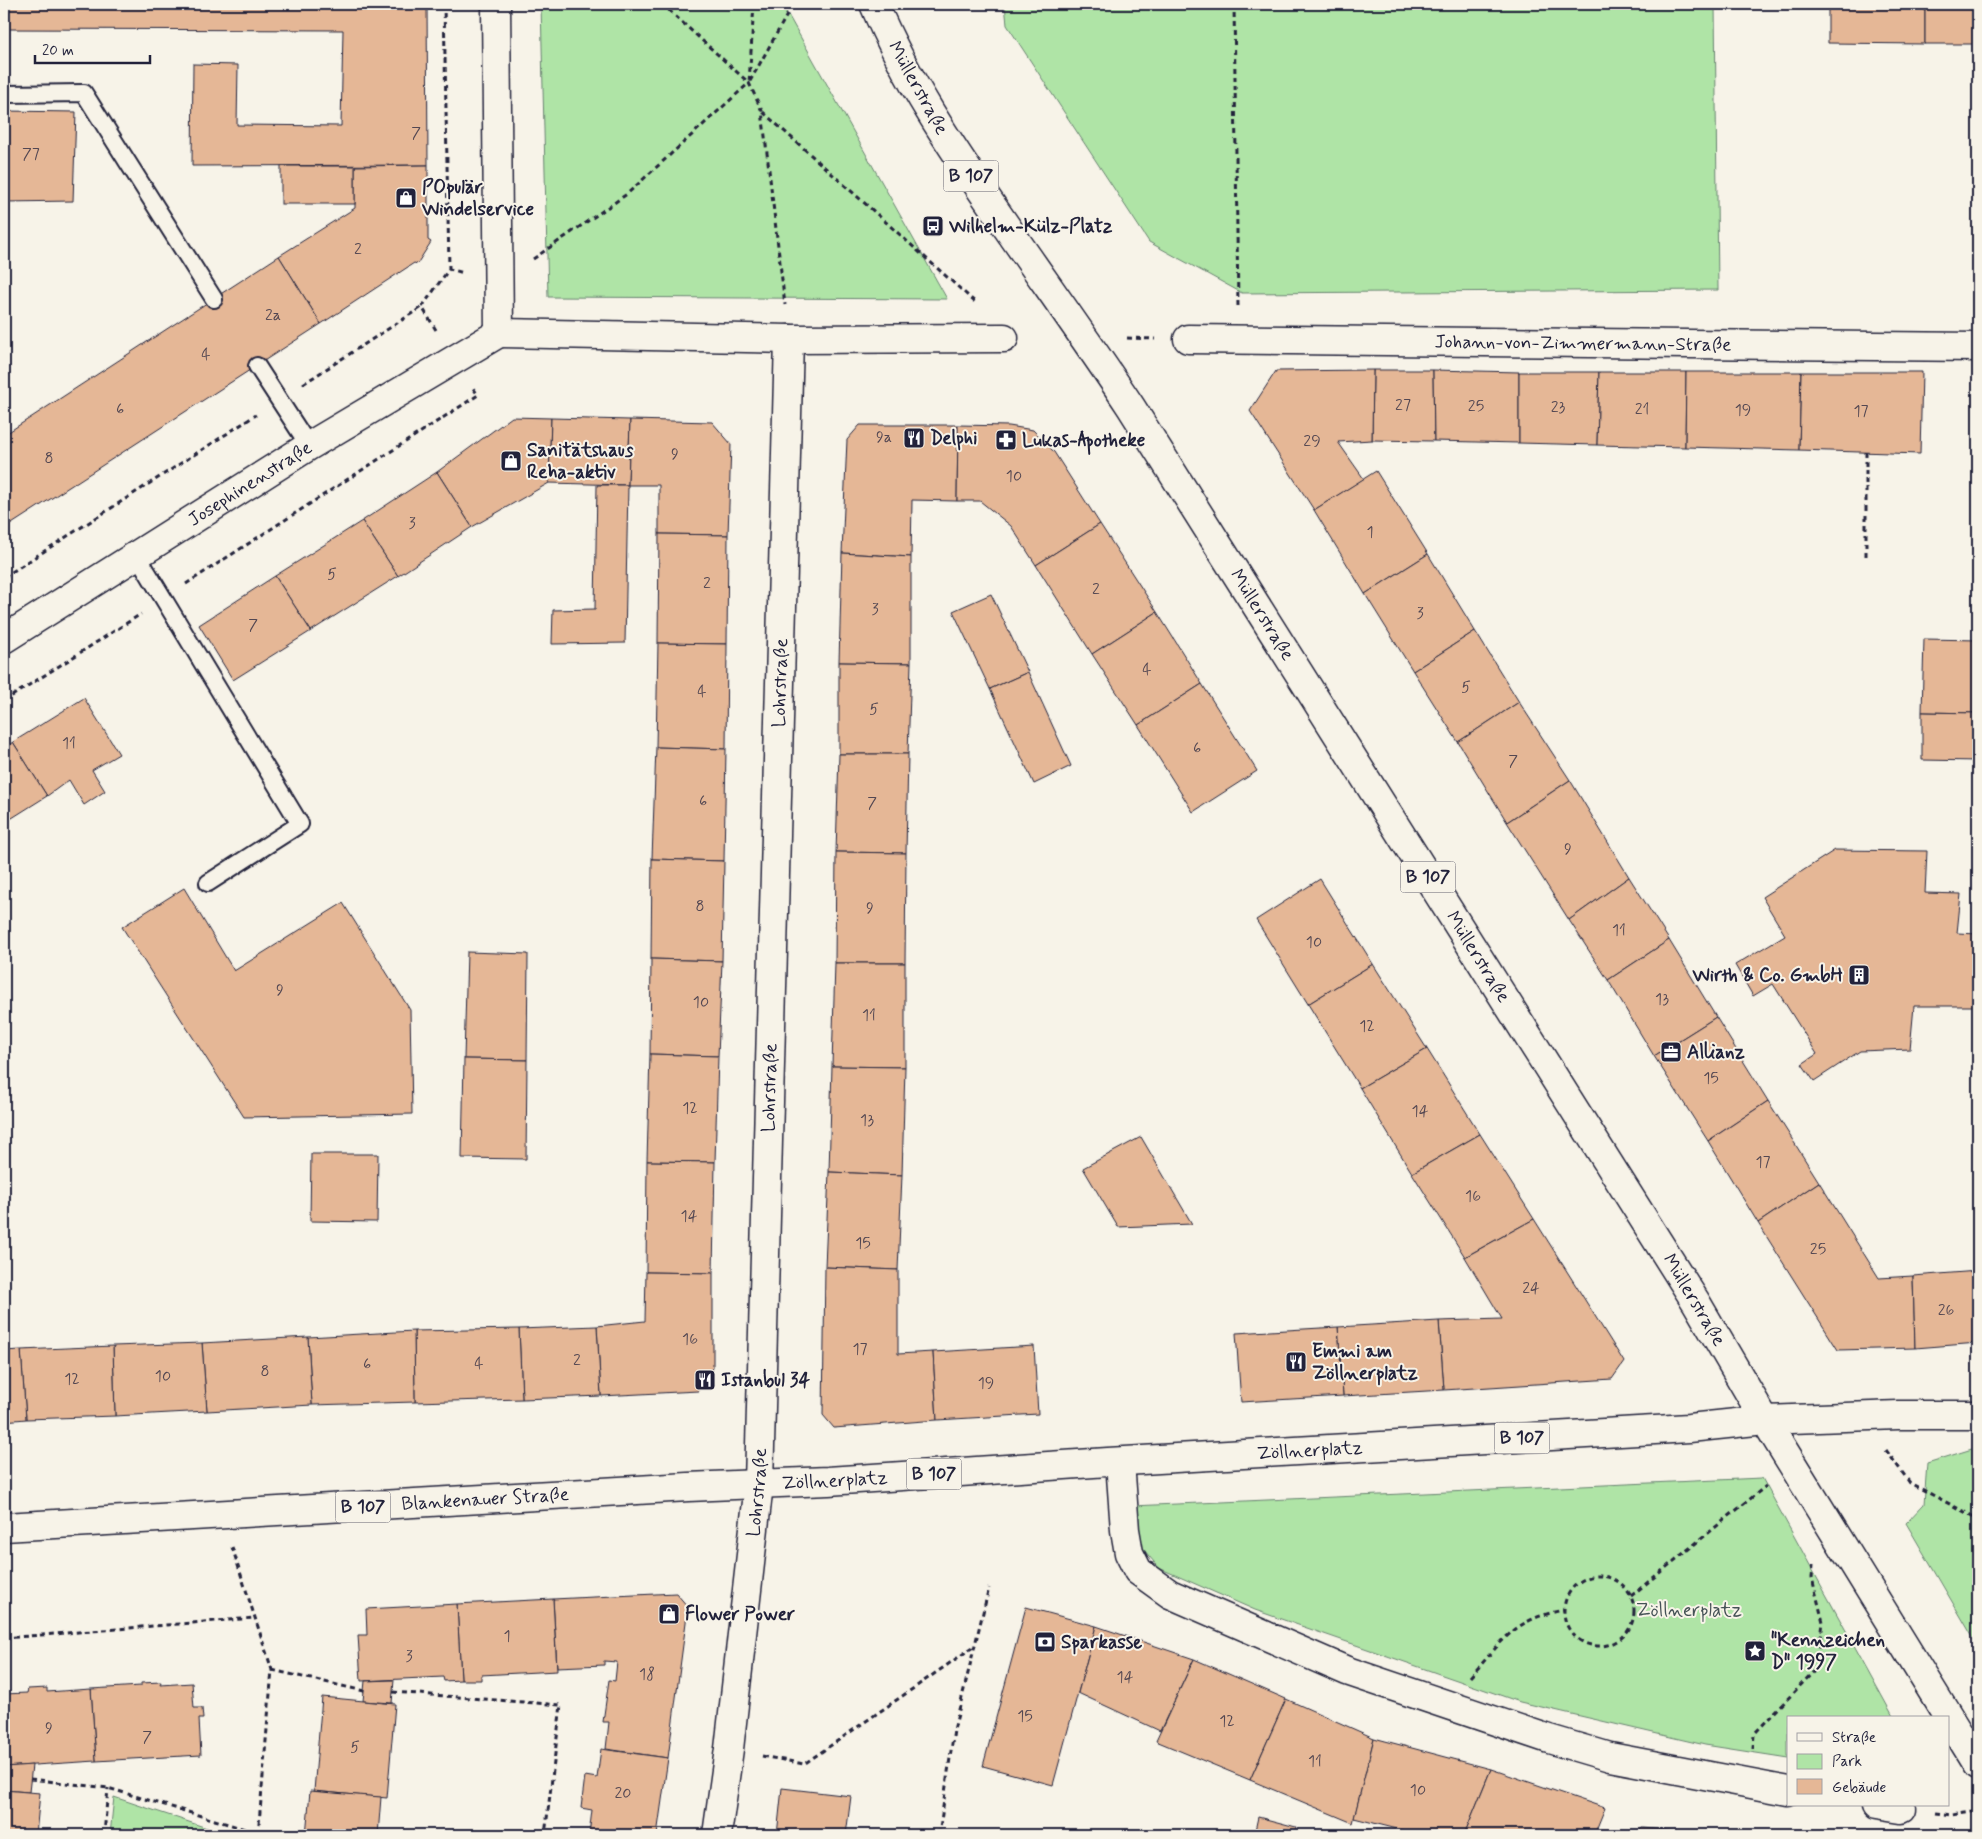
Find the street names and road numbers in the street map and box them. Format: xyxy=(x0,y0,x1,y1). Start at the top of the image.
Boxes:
street label: Müllerstraße xyxy=(882,37,954,139)
road number: B 107 xyxy=(944,160,998,192)
street label: Johann-von-Zimmermann-Straße xyxy=(1434,329,1732,357)
street label: Josephinenstraße xyxy=(183,435,317,532)
street label: Müllerstraße xyxy=(1224,564,1300,666)
street label: Lohrstraße xyxy=(766,638,794,728)
road number: B 107 xyxy=(1400,862,1456,892)
street label: Müllerstraße xyxy=(1440,906,1516,1008)
street label: Lohrstraße xyxy=(756,1043,783,1132)
street label: Müllerstraße xyxy=(1657,1249,1731,1351)
road number: B 107 xyxy=(1494,1422,1550,1454)
street label: Zöllnerplatz xyxy=(1256,1435,1363,1466)
street label: Lohrstraße xyxy=(741,1448,772,1538)
road number: B 107 xyxy=(906,1458,962,1490)
street label: Zöllnerplatz xyxy=(781,1464,888,1495)
street label: Blankenauer Straße xyxy=(401,1481,570,1516)
road number: B 107 xyxy=(336,1491,390,1522)

